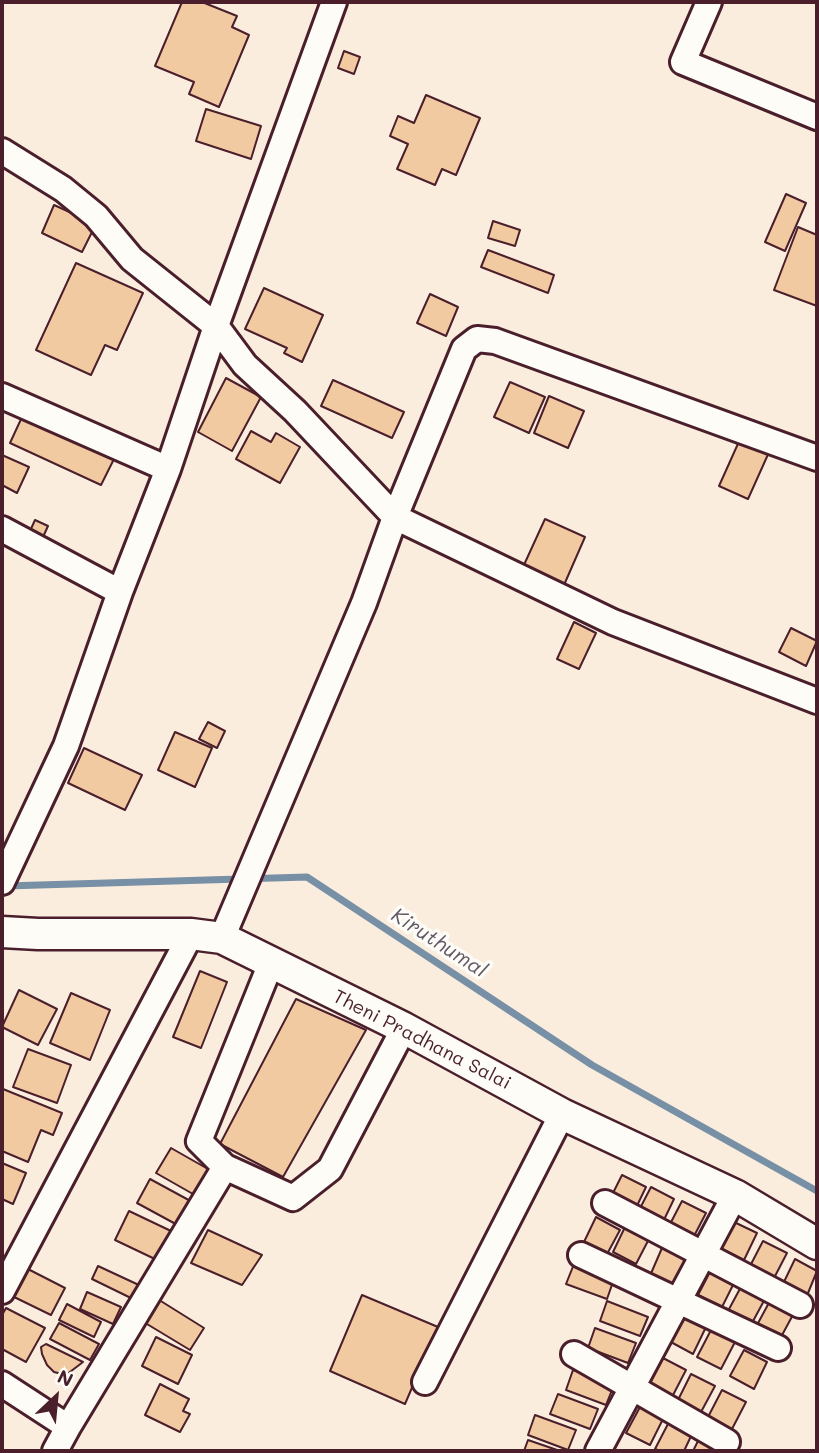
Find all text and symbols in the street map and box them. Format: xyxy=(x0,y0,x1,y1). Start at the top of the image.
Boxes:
water label: Kiruthumal xyxy=(386,903,492,983)
street label: Theni Pradhana Salai xyxy=(329,985,515,1095)
north arrow xyxy=(21,1362,91,1432)
text: N xyxy=(53,1363,77,1392)

